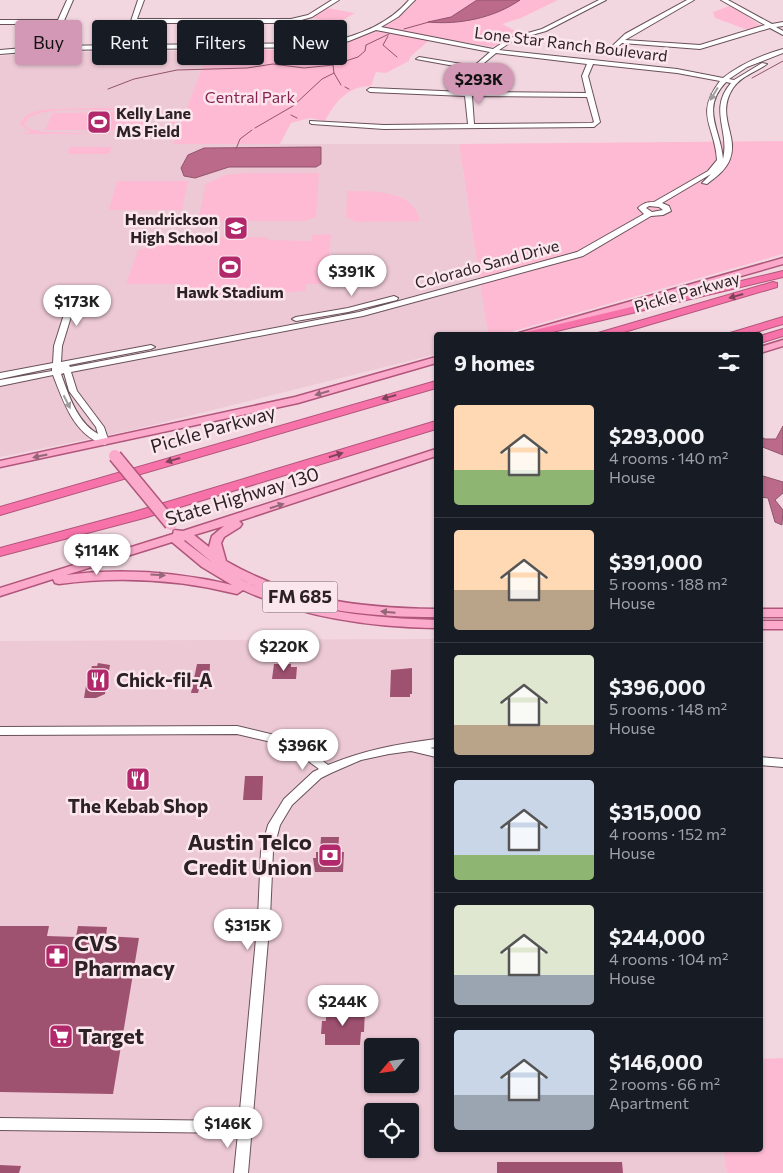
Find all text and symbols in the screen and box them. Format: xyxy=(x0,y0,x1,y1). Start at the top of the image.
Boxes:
chip: Buy xyxy=(15,20,82,65)
chip: Rent xyxy=(92,20,167,65)
chip: Filters xyxy=(177,20,264,65)
chip: New xyxy=(274,20,347,65)
street label: Lone Star Ranch Boulevard xyxy=(474,22,669,65)
pin: $293K xyxy=(444,62,514,105)
text: $293K xyxy=(455,69,503,88)
park label: Central Park xyxy=(205,87,295,106)
one-way arrow xyxy=(710,88,719,101)
place label: Kelly Lane MS Field xyxy=(116,103,191,140)
sports icon: Kelly Lane MS Field xyxy=(86,109,112,135)
place label: Hendrickson High School xyxy=(125,209,218,246)
school or university icon: Hendrickson High School xyxy=(223,215,249,241)
street label: Colorado Sand Drive xyxy=(413,235,561,292)
sports icon: Hawk Stadium xyxy=(217,254,243,280)
pin: $391K xyxy=(317,254,387,297)
text: $391K xyxy=(329,261,375,280)
street label: Pickle Parkway xyxy=(632,267,742,316)
place label: Hawk Stadium xyxy=(176,282,284,301)
pin: $173K xyxy=(42,284,112,327)
text: $173K xyxy=(54,291,100,310)
one-way arrow xyxy=(729,292,744,300)
icon: filters xyxy=(715,348,743,376)
text: 9 homes xyxy=(454,350,535,375)
one-way arrow xyxy=(314,389,329,397)
one-way arrow xyxy=(63,394,71,409)
one-way arrow xyxy=(382,394,397,402)
street label: Pickle Parkway xyxy=(148,400,278,457)
text: $293,000 xyxy=(609,423,704,448)
icon: home xyxy=(494,425,554,485)
text: 4 rooms · 140 m² xyxy=(609,448,728,467)
one-way arrow xyxy=(329,451,344,459)
one-way arrow xyxy=(32,452,48,460)
one-way arrow xyxy=(166,457,181,465)
street label: State Highway 130 xyxy=(162,461,322,530)
text: House xyxy=(609,467,655,486)
one-way arrow xyxy=(269,502,284,509)
pin: $114K xyxy=(62,534,132,576)
text: $114K xyxy=(75,540,119,559)
text: $391,000 xyxy=(609,549,703,574)
icon: home xyxy=(494,550,554,610)
one-way arrow xyxy=(150,572,166,580)
text: 5 rooms · 188 m² xyxy=(609,574,727,593)
road number: FM 685 xyxy=(262,582,338,612)
text: House xyxy=(609,593,655,612)
one-way arrow xyxy=(379,608,395,616)
pin: $220K xyxy=(249,630,319,672)
text: $220K xyxy=(259,636,309,655)
restaurant icon: Chick-fil-A xyxy=(85,667,111,693)
place label: Chick-fil-A xyxy=(116,668,213,691)
text: $396,000 xyxy=(609,674,706,699)
icon: home xyxy=(494,675,554,735)
text: 5 rooms · 148 m² xyxy=(609,699,727,718)
text: House xyxy=(609,718,655,737)
pin: $396K xyxy=(268,728,338,771)
text: $396K xyxy=(278,735,328,754)
restaurant icon: The Kebab Shop xyxy=(125,766,151,792)
place label: The Kebab Shop xyxy=(68,794,208,817)
text: $315,000 xyxy=(609,799,702,824)
icon: home xyxy=(494,800,554,860)
text: 4 rooms · 152 m² xyxy=(609,824,726,843)
place label: Austin Telco Credit Union xyxy=(183,828,312,880)
bank icon: Austin Telco Credit Union xyxy=(317,842,343,868)
text: House xyxy=(609,843,655,862)
pin: $315K xyxy=(213,908,283,951)
text: $315K xyxy=(225,915,271,934)
text: $244,000 xyxy=(609,924,705,949)
icon: home xyxy=(494,925,554,985)
place label: CVS Pharmacy xyxy=(74,929,175,981)
pharmacy icon: CVS Pharmacy xyxy=(44,943,70,969)
text: 4 rooms · 104 m² xyxy=(609,949,728,968)
text: House xyxy=(609,968,655,987)
pin: $244K xyxy=(308,984,378,1027)
text: $244K xyxy=(319,991,367,1010)
place label: Target xyxy=(78,1022,144,1049)
supermarket icon: Target xyxy=(48,1023,74,1049)
north arrow xyxy=(364,1038,419,1092)
map controls xyxy=(364,1038,419,1158)
text: $146,000 xyxy=(609,1049,703,1074)
icon: home xyxy=(494,1050,554,1110)
text: 2 rooms · 66 m² xyxy=(609,1074,720,1093)
text: Apartment xyxy=(609,1093,689,1112)
button: locate xyxy=(364,1103,419,1158)
pin: $146K xyxy=(193,1106,263,1149)
text: $146K xyxy=(204,1113,252,1132)

